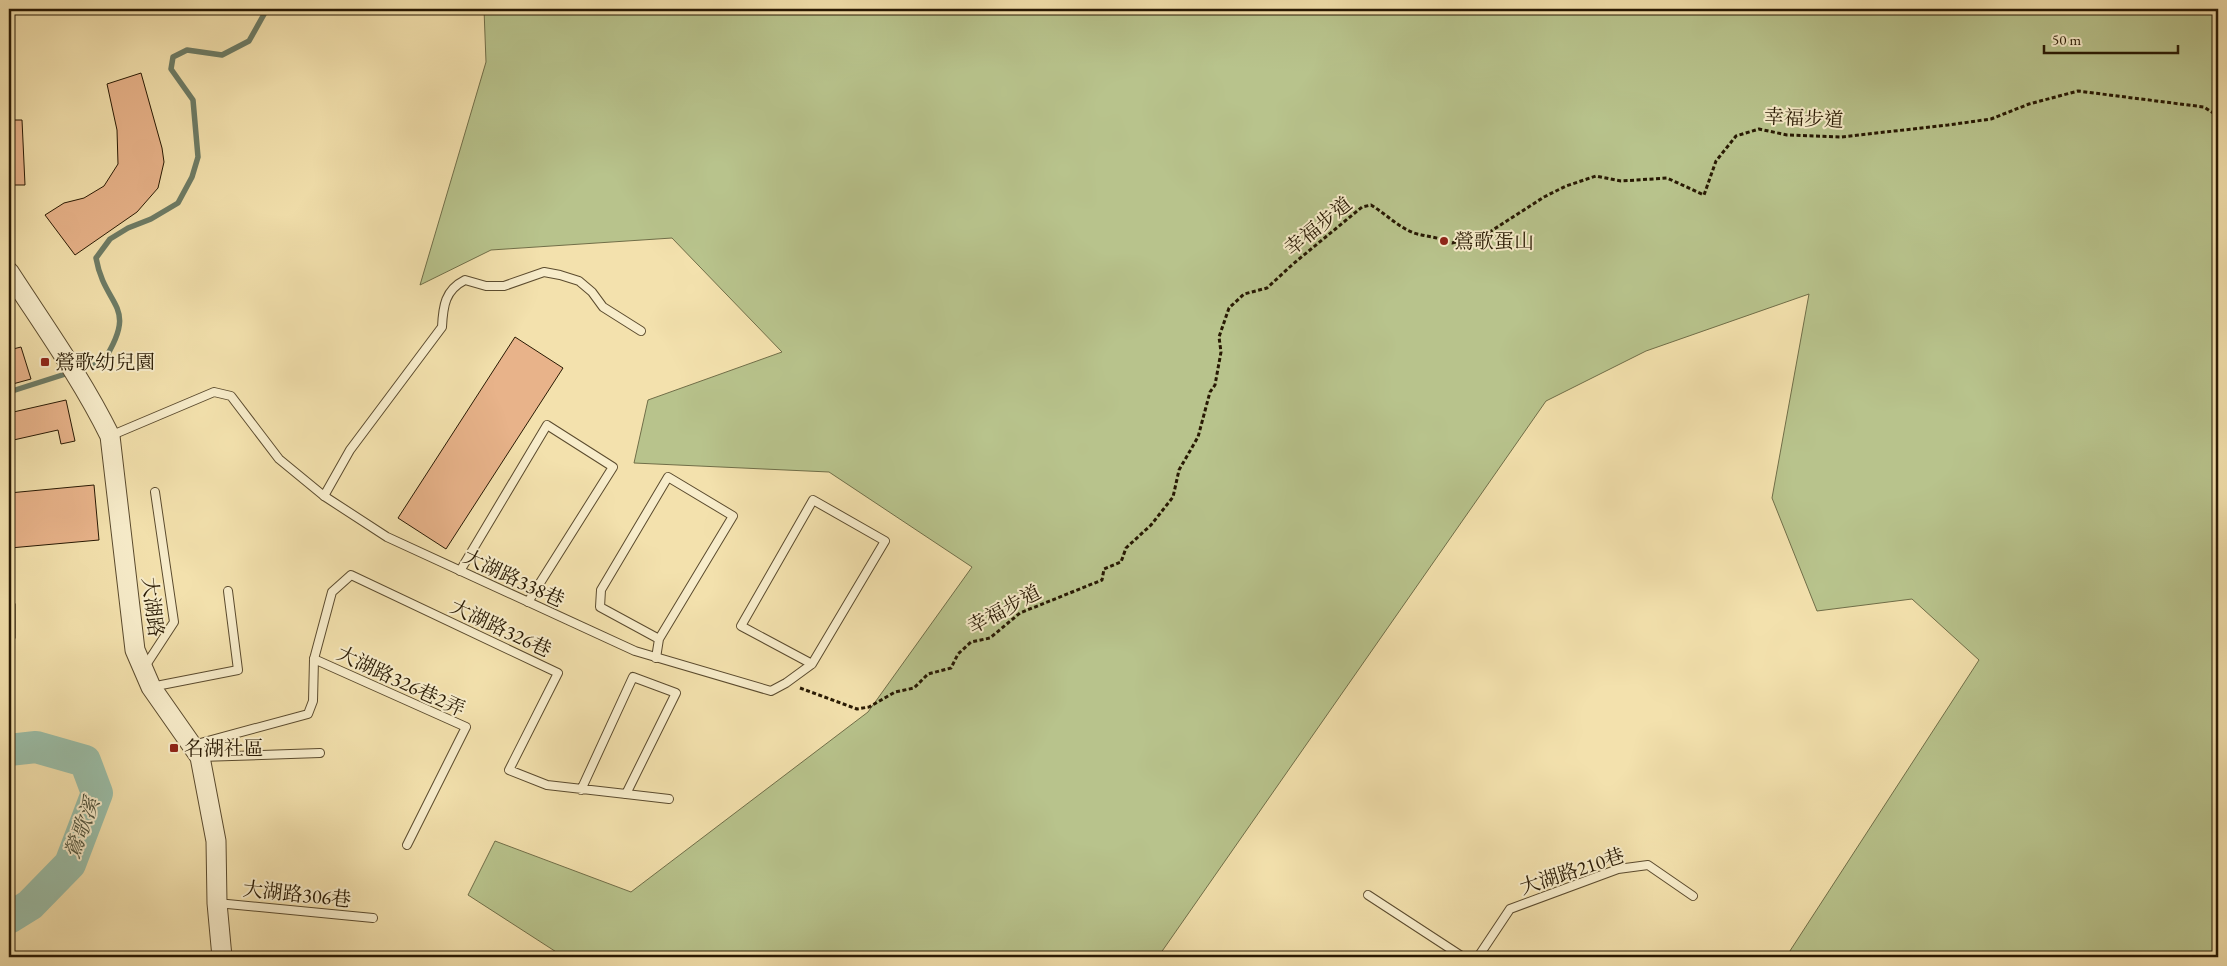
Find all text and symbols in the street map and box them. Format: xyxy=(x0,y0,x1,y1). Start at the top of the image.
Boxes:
scale bar xyxy=(2044,22,2178,54)
text: 50 m xyxy=(2052,30,2081,49)
street label: 幸福步道 xyxy=(1763,103,1845,133)
street label: 幸福步道 xyxy=(1279,191,1357,261)
place label: 鶯歌蛋山 xyxy=(1454,228,1534,254)
marker: 鶯歌蛋山 xyxy=(1438,235,1450,247)
place label: 鶯歌幼兒園 xyxy=(55,349,155,375)
marker: 鶯歌幼兒園 xyxy=(39,356,51,368)
street label: 大湖路338巷 xyxy=(459,543,569,613)
street label: 大湖路 xyxy=(136,576,170,638)
street label: 幸福步道 xyxy=(963,579,1045,639)
street label: 大湖路326巷 xyxy=(446,593,556,663)
street label: 大湖路326巷2弄 xyxy=(333,640,469,722)
place label: 名湖社區 xyxy=(184,735,264,761)
marker: 名湖社區 xyxy=(168,742,180,754)
water label: 鶯歌溪 xyxy=(58,792,106,862)
street label: 大湖路210巷 xyxy=(1516,842,1628,900)
street label: 大湖路306巷 xyxy=(242,875,352,913)

